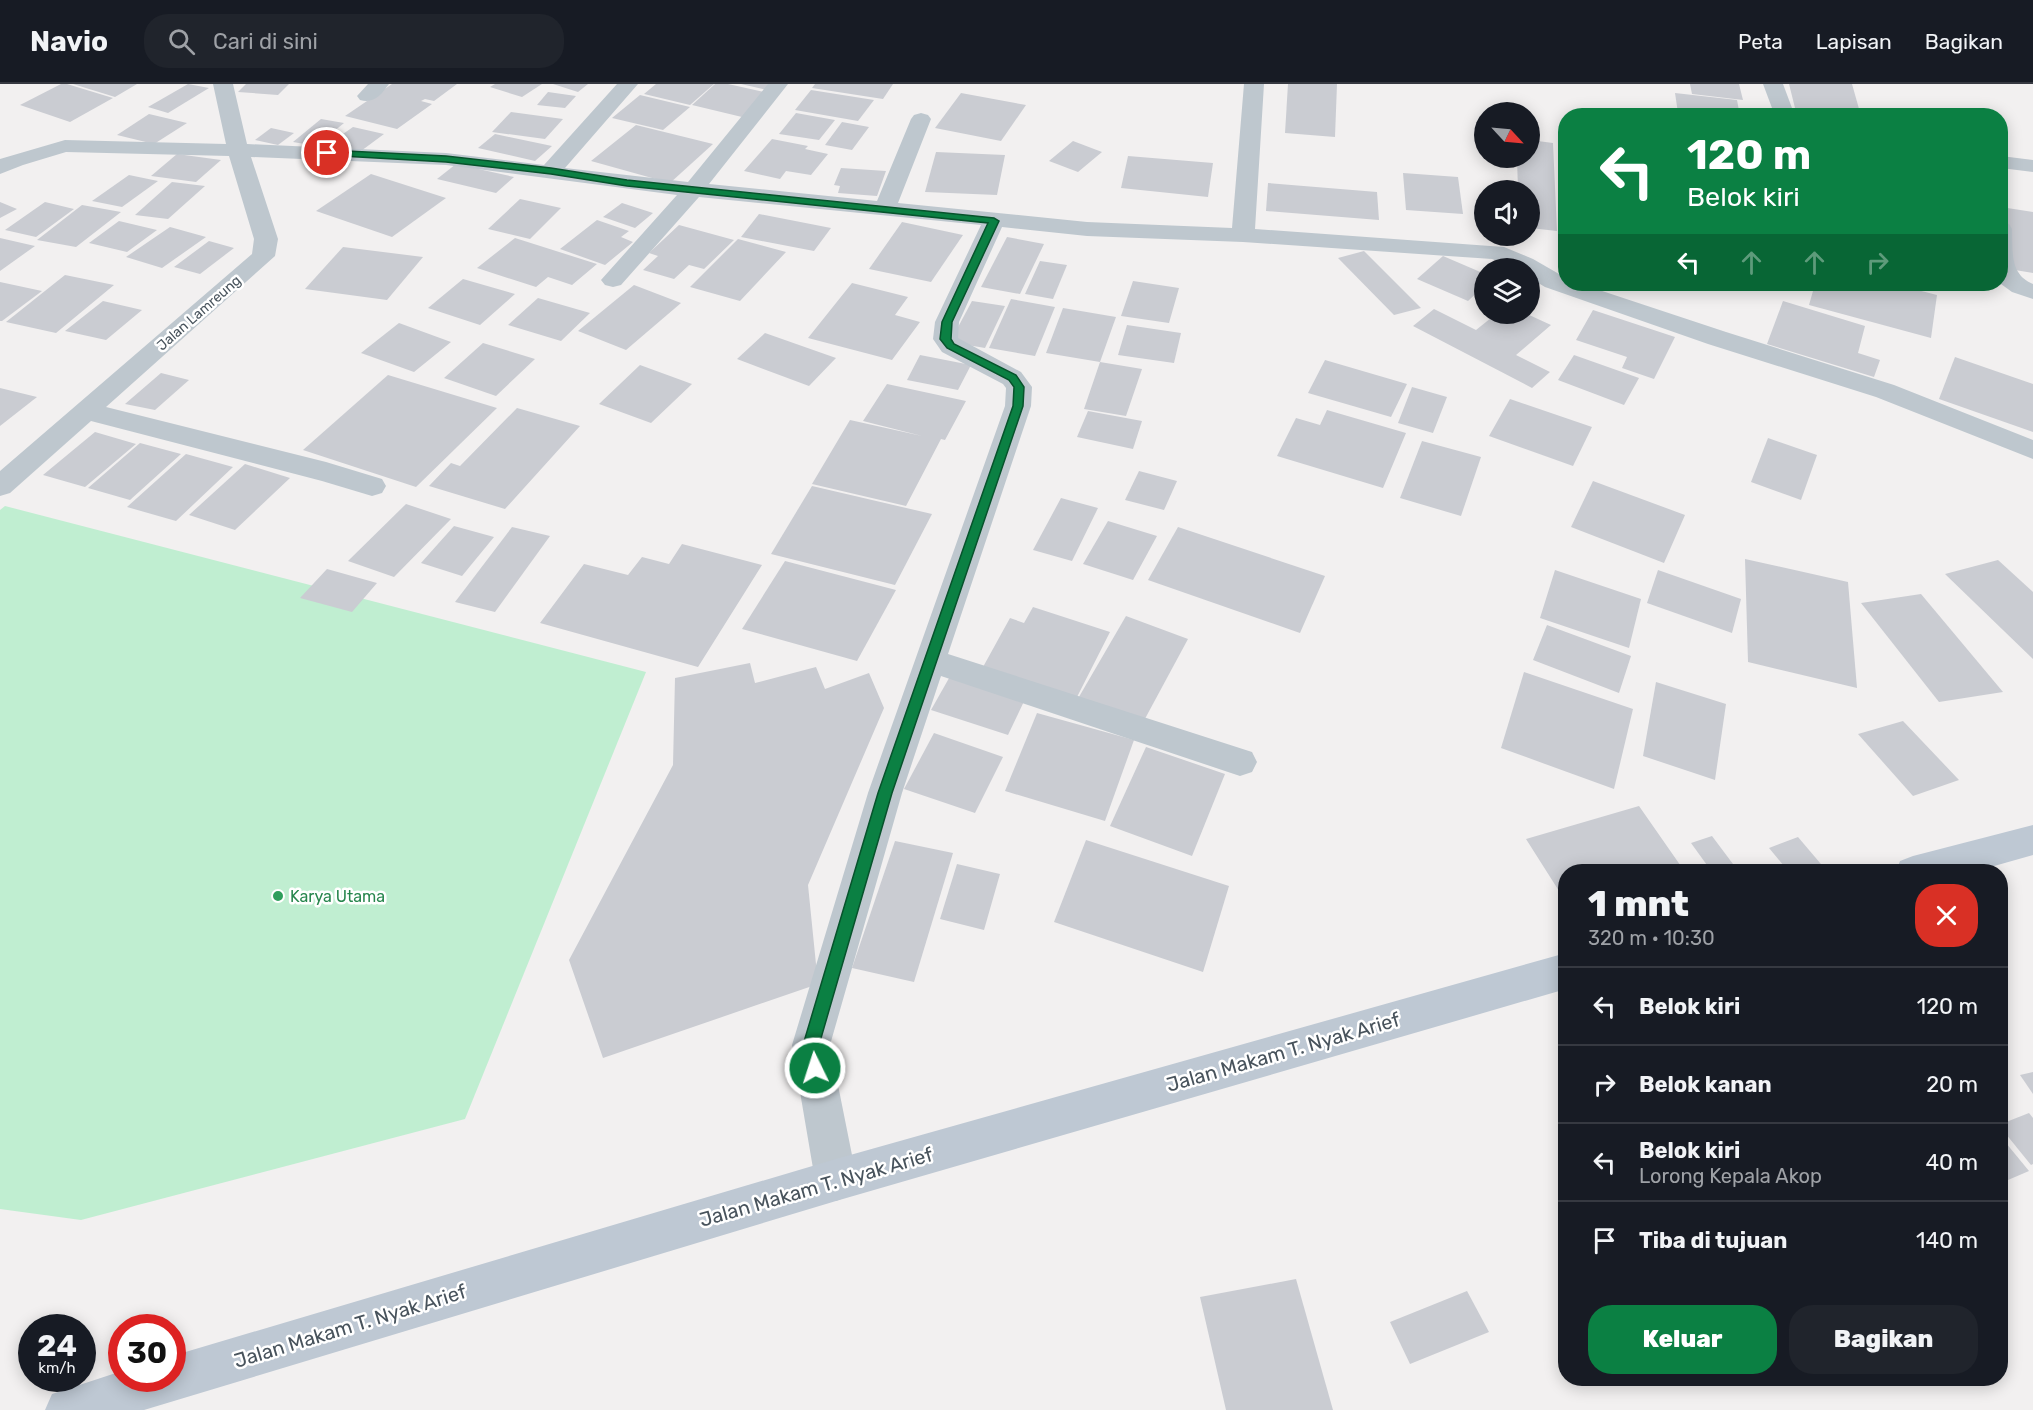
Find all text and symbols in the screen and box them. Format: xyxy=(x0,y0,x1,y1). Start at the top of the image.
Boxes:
search box xyxy=(144,14,564,68)
text: Navio xyxy=(30,25,108,58)
icon: search xyxy=(165,25,198,58)
text: Cari di sini xyxy=(213,28,318,55)
text: Peta xyxy=(1738,29,1783,54)
text: Lapisan xyxy=(1816,29,1892,54)
text: Bagikan xyxy=(1925,29,2003,54)
north arrow xyxy=(1474,102,1540,168)
map controls xyxy=(1474,102,1540,324)
pin xyxy=(301,127,352,178)
text: 120 m xyxy=(1687,130,1811,180)
icon: left xyxy=(1588,132,1666,210)
icon: arrive xyxy=(310,136,343,169)
button: sound xyxy=(1474,180,1540,246)
text: Belok kiri xyxy=(1687,181,1800,213)
icon: left xyxy=(1672,246,1705,279)
icon: ahead xyxy=(1735,246,1768,279)
icon: ahead xyxy=(1798,246,1831,279)
icon: right xyxy=(1861,246,1894,279)
button: layers xyxy=(1474,258,1540,324)
street label: Jalan Lamreung xyxy=(153,272,245,354)
text: 1 mnt xyxy=(1588,882,1689,925)
button: close xyxy=(1915,884,1978,947)
place label: Karya Utama xyxy=(290,887,385,906)
marker: Karya Utama xyxy=(271,889,285,903)
text: 320 m · 10:30 xyxy=(1588,926,1715,950)
icon: left xyxy=(1588,990,1621,1023)
text: Belok kiri xyxy=(1639,993,1740,1020)
text: 120 m xyxy=(1917,993,1978,1020)
street label: Jalan Makam T. Nyak Arief xyxy=(1163,1007,1403,1097)
position arrow xyxy=(783,1036,847,1100)
icon: right xyxy=(1588,1068,1621,1101)
text: Belok kanan xyxy=(1639,1071,1772,1098)
text: 20 m xyxy=(1926,1071,1978,1098)
text: Belok kiri xyxy=(1639,1137,1740,1164)
street label: Jalan Makam T. Nyak Arief xyxy=(696,1142,936,1232)
icon: left xyxy=(1588,1146,1621,1179)
text: 40 m xyxy=(1925,1149,1978,1176)
text: Lorong Kepala Akop xyxy=(1639,1164,1822,1188)
icon: arrive xyxy=(1588,1224,1621,1257)
text: Tiba di tujuan xyxy=(1639,1227,1787,1254)
text: 140 m xyxy=(1916,1227,1978,1254)
street label: Jalan Makam T. Nyak Arief xyxy=(231,1279,469,1373)
button: Keluar xyxy=(1588,1305,1777,1374)
button: Bagikan xyxy=(1789,1305,1978,1374)
speed limit sign: 30 xyxy=(108,1314,186,1392)
text: 24 xyxy=(37,1328,77,1364)
text: km/h xyxy=(38,1359,76,1377)

